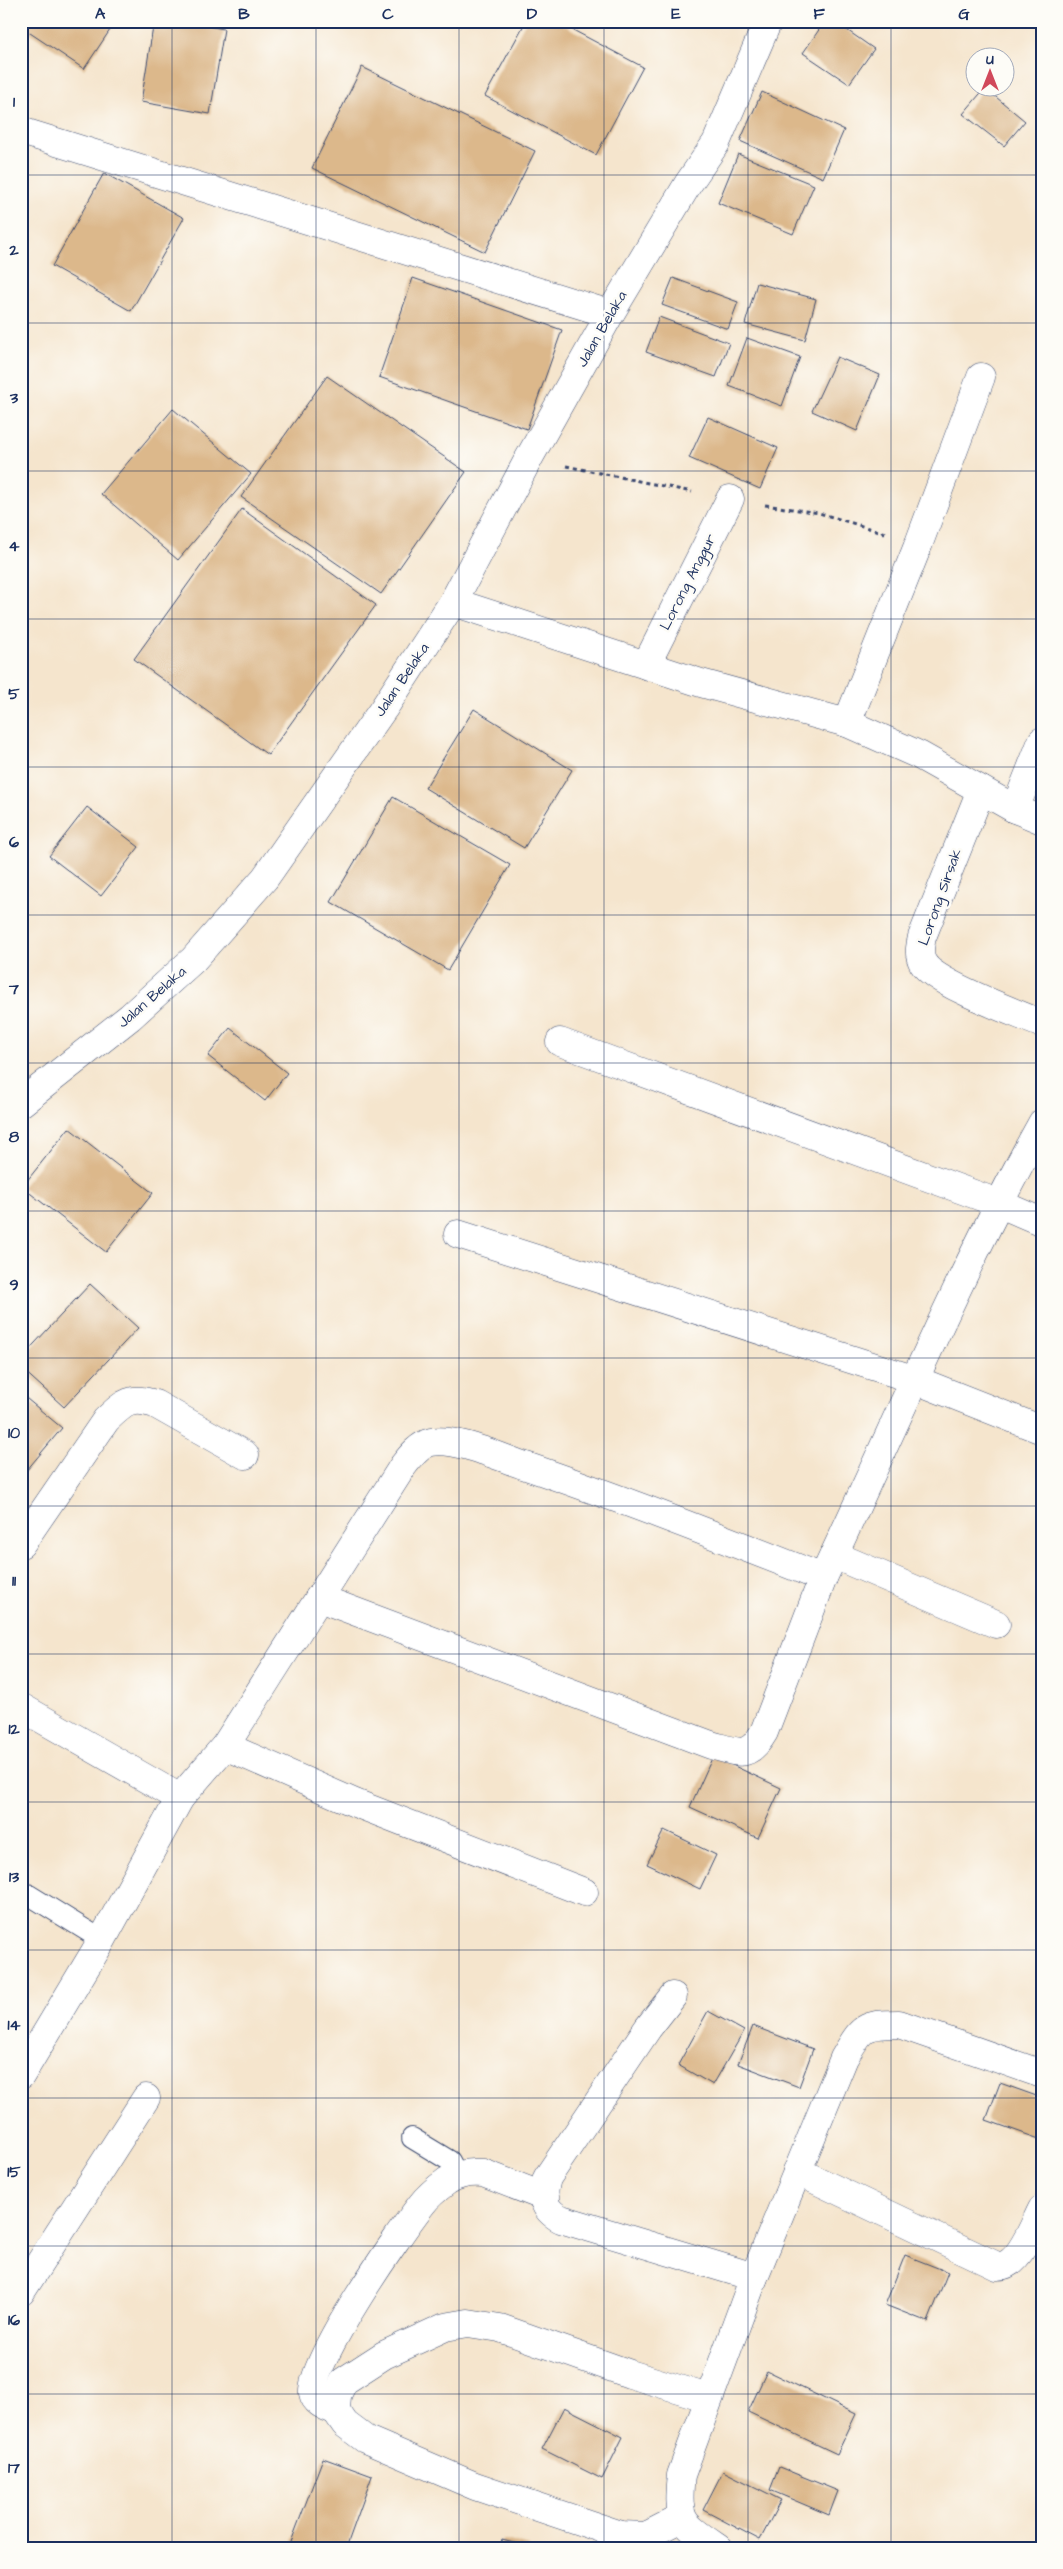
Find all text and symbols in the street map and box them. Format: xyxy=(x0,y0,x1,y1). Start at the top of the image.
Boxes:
text: A xyxy=(95,3,106,25)
text: B xyxy=(238,3,250,25)
text: C xyxy=(382,3,394,25)
text: D xyxy=(527,3,538,25)
text: E xyxy=(671,3,681,25)
text: F xyxy=(813,3,825,25)
text: G xyxy=(958,3,970,25)
north arrow xyxy=(966,48,1016,98)
text: U xyxy=(986,50,994,70)
text: 1 xyxy=(13,91,16,113)
text: 2 xyxy=(8,239,19,261)
street label: Jalan Belaka xyxy=(572,287,632,371)
text: 3 xyxy=(9,387,19,409)
street label: Lorong Anggur xyxy=(655,530,722,634)
text: 4 xyxy=(9,535,20,557)
street label: Jalan Belaka xyxy=(370,639,435,721)
text: 5 xyxy=(8,683,20,705)
text: 6 xyxy=(9,831,19,853)
street label: Lorong Sirsak xyxy=(913,846,968,949)
street label: Jalan Belaka xyxy=(113,961,191,1033)
text: 7 xyxy=(8,978,19,1000)
text: 8 xyxy=(9,1126,20,1148)
text: 9 xyxy=(9,1274,19,1296)
text: 10 xyxy=(8,1422,20,1444)
text: 11 xyxy=(12,1570,17,1592)
text: 12 xyxy=(8,1718,20,1740)
text: 13 xyxy=(9,1866,20,1888)
text: 14 xyxy=(8,2014,21,2036)
text: 15 xyxy=(7,2161,21,2183)
text: 16 xyxy=(8,2309,20,2331)
text: 17 xyxy=(8,2457,20,2479)

